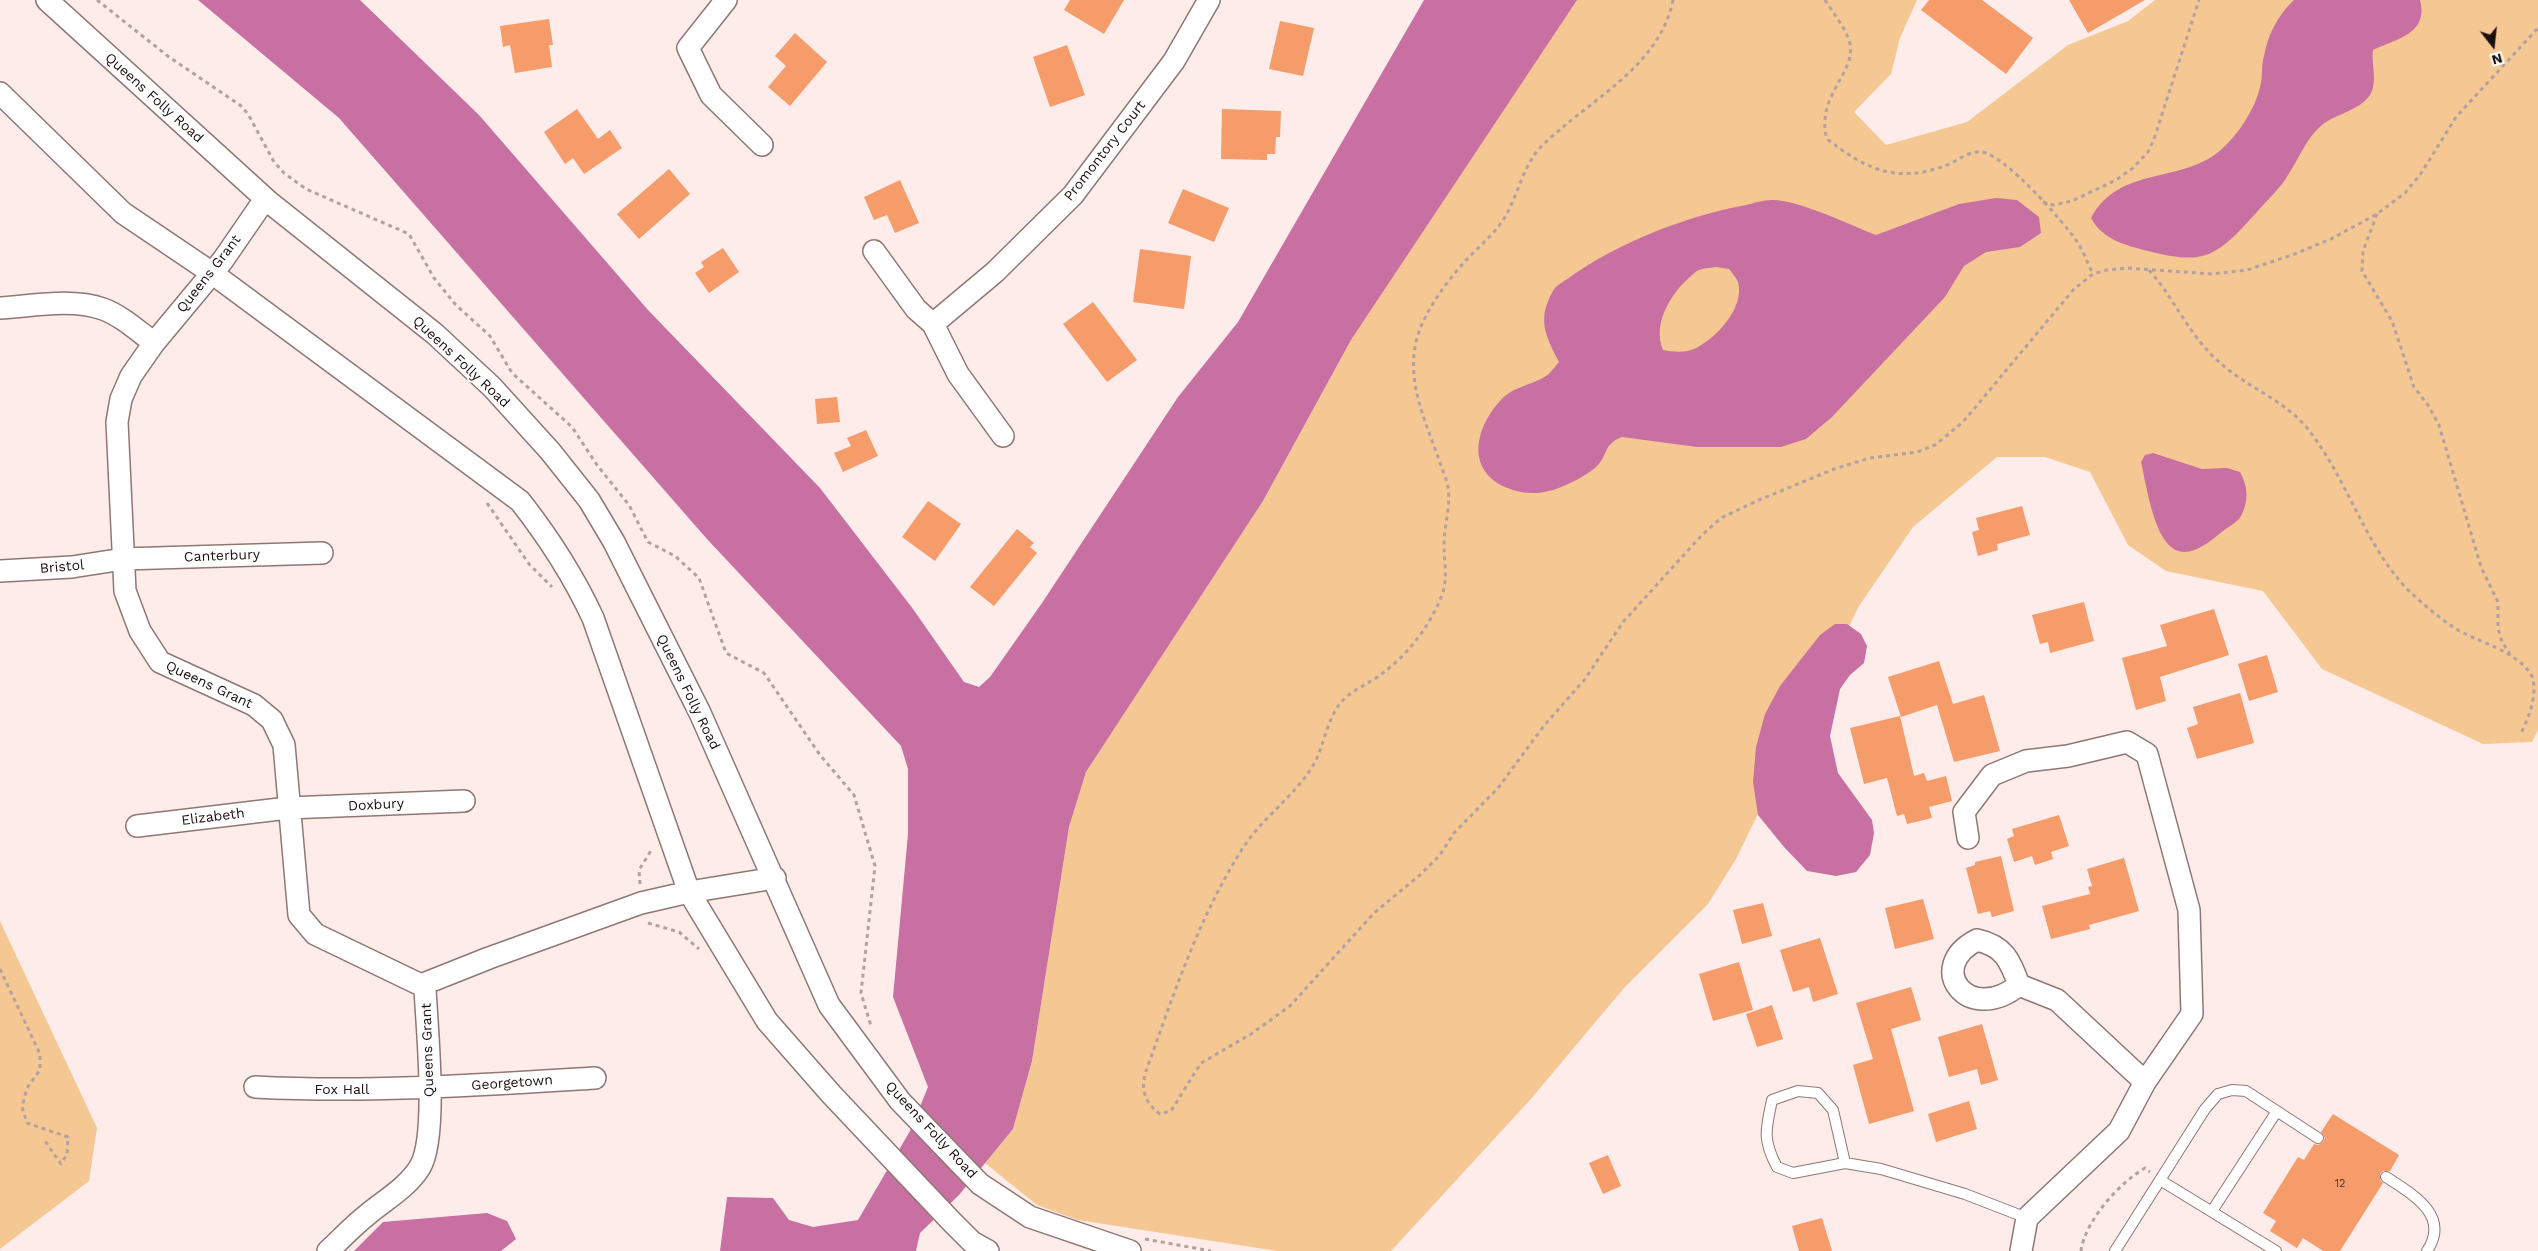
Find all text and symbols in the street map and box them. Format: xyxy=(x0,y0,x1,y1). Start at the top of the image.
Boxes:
north arrow xyxy=(2468,20,2518,70)
street label: Queens Folly Road xyxy=(101,49,207,147)
text: N xyxy=(2490,50,2504,69)
street label: Promontory Court xyxy=(1061,98,1149,204)
street label: Queens Grant xyxy=(173,232,245,316)
street label: Queens Folly Road xyxy=(409,313,513,411)
street label: Canterbury xyxy=(184,546,260,566)
street label: Bristol xyxy=(39,557,85,577)
street label: Queens Folly Road xyxy=(653,631,723,753)
street label: Queens Grant xyxy=(163,658,255,712)
street label: Doxbury xyxy=(348,795,404,815)
street label: Elizabeth xyxy=(180,805,246,829)
street label: Queens Grant xyxy=(418,1003,438,1097)
street label: Georgetown xyxy=(471,1072,553,1094)
street label: Queens Folly Road xyxy=(882,1078,980,1182)
street label: Fox Hall xyxy=(315,1082,369,1098)
house number: 12 xyxy=(2335,1177,2345,1191)

